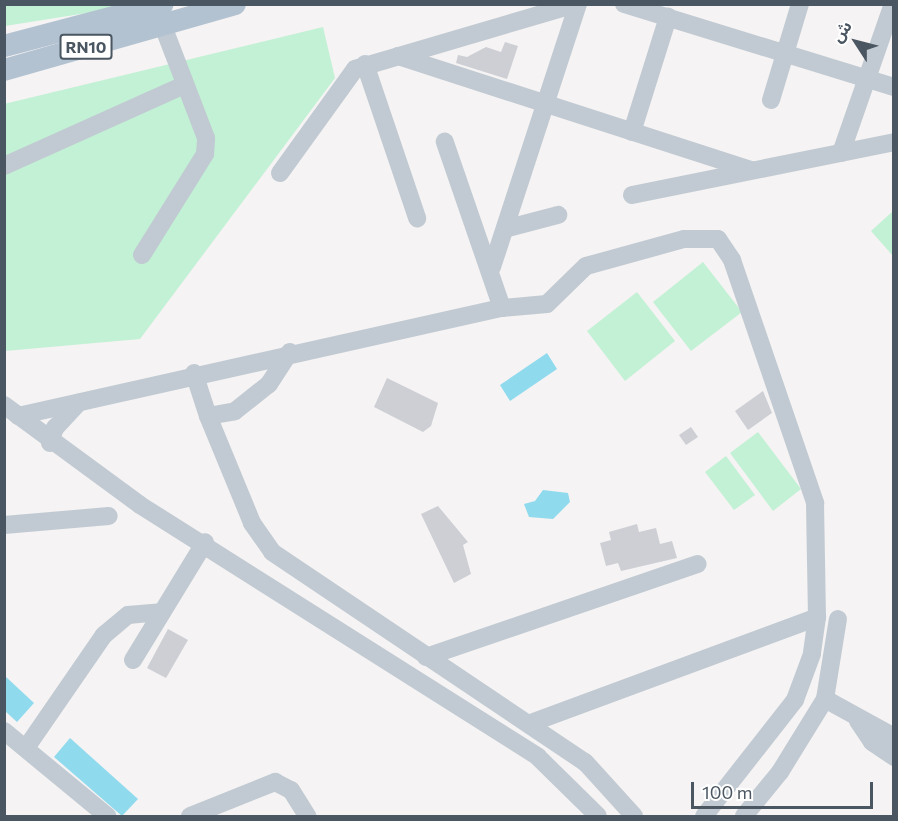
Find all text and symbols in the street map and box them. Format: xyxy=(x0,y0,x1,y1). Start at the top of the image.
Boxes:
north arrow xyxy=(826,12,886,72)
text: ش xyxy=(827,17,855,46)
road number: RN10 xyxy=(59,34,113,60)
scale bar xyxy=(694,770,876,808)
text: 100 m xyxy=(702,781,752,803)

